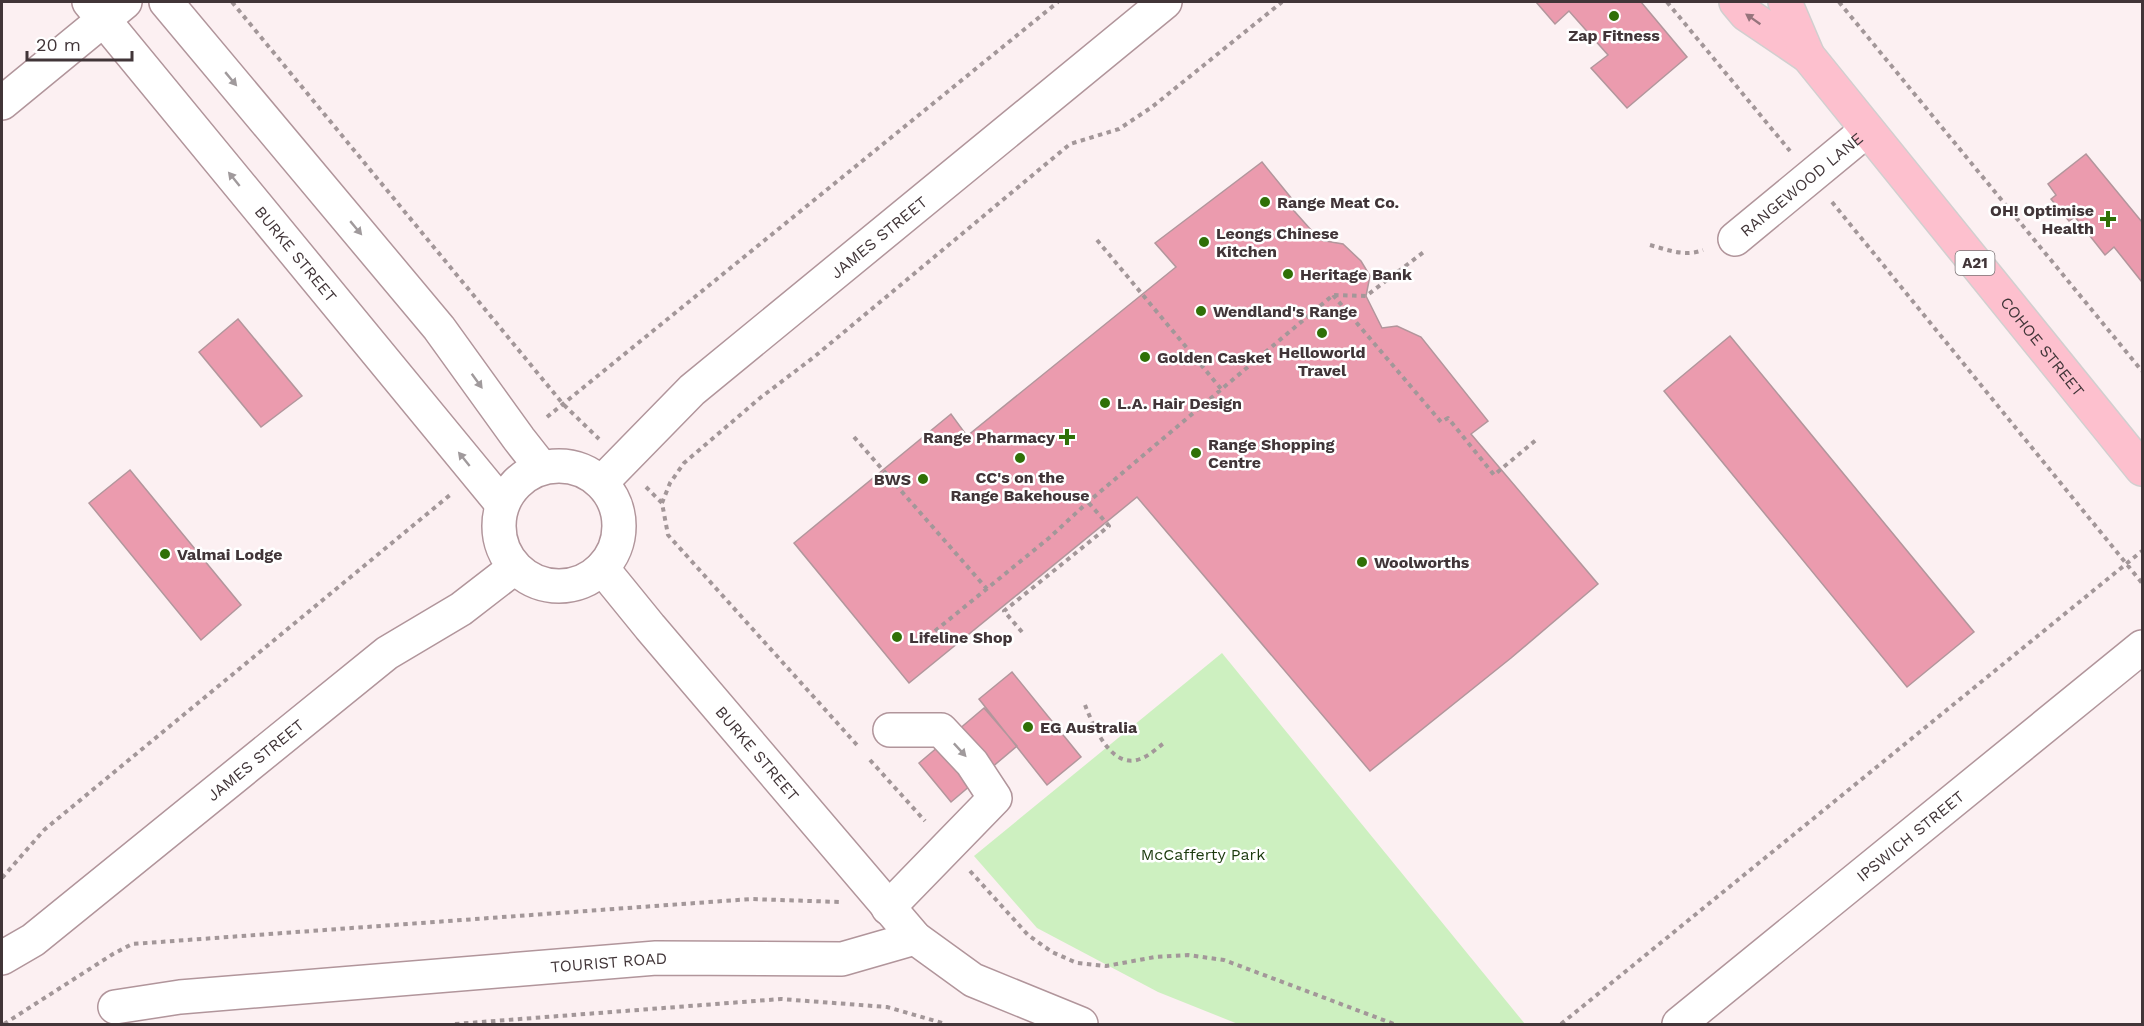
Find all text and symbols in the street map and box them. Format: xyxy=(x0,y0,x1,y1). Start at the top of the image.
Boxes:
marker: Zap Fitness xyxy=(1607,9,1621,23)
one-way arrow xyxy=(1746,13,1761,25)
scale bar xyxy=(27,24,132,62)
place label: Zap Fitness xyxy=(1568,26,1660,45)
text: 20 m xyxy=(36,34,81,55)
one-way arrow xyxy=(224,71,237,87)
street label: RANGEWOOD LANE xyxy=(1736,128,1866,240)
one-way arrow xyxy=(229,171,241,186)
street label: JAMES STREET xyxy=(826,192,931,282)
place label: Range Meat Co. xyxy=(1277,193,1399,212)
marker: Range Meat Co. xyxy=(1258,195,1272,209)
place label: OH! Optimise Health xyxy=(1990,201,2094,238)
street label: BURKE STREET xyxy=(251,202,341,306)
marker: OH! Optimise Health xyxy=(2099,210,2117,228)
one-way arrow xyxy=(349,221,361,236)
place label: Leongs Chinese Kitchen xyxy=(1216,224,1339,261)
marker: Leongs Chinese Kitchen xyxy=(1197,235,1211,249)
road number: A21 xyxy=(1956,251,1994,275)
place label: Heritage Bank xyxy=(1300,265,1412,284)
marker: Heritage Bank xyxy=(1281,267,1295,281)
street label: COHOE STREET xyxy=(1997,293,2089,400)
place label: Wendland's Range xyxy=(1213,302,1357,321)
marker: Wendland's Range xyxy=(1194,304,1208,318)
marker: Helloworld Travel xyxy=(1315,326,1329,340)
place label: Helloworld Travel xyxy=(1279,343,1365,380)
place label: Golden Casket xyxy=(1157,348,1272,367)
marker: Golden Casket xyxy=(1138,350,1152,364)
one-way arrow xyxy=(471,373,482,389)
place label: L.A. Hair Design xyxy=(1117,394,1242,413)
marker: L.A. Hair Design xyxy=(1098,396,1112,410)
place label: Range Pharmacy xyxy=(923,428,1056,447)
marker: Range Pharmacy xyxy=(1060,430,1074,444)
place label: Range Shopping Centre xyxy=(1208,435,1334,472)
marker: Range Shopping Centre xyxy=(1189,446,1203,460)
one-way arrow xyxy=(458,451,471,467)
marker: CC's on the Range Bakehouse xyxy=(1013,451,1027,465)
place label: CC's on the Range Bakehouse xyxy=(950,468,1090,505)
place label: BWS xyxy=(874,470,911,489)
marker: BWS xyxy=(916,472,930,486)
place label: Valmai Lodge xyxy=(177,545,282,564)
marker: Valmai Lodge xyxy=(158,547,172,561)
place label: Woolworths xyxy=(1374,553,1470,572)
marker: Woolworths xyxy=(1355,555,1369,569)
place label: Lifeline Shop xyxy=(909,628,1013,647)
marker: Lifeline Shop xyxy=(890,630,904,644)
street label: BURKE STREET xyxy=(712,702,804,805)
street label: JAMES STREET xyxy=(203,715,308,805)
place label: EG Australia xyxy=(1040,718,1138,737)
marker: EG Australia xyxy=(1021,720,1035,734)
one-way arrow xyxy=(953,743,967,757)
street label: IPSWICH STREET xyxy=(1852,786,1968,885)
park label: McCafferty Park xyxy=(1141,845,1265,864)
street label: TOURIST ROAD xyxy=(550,948,667,976)

